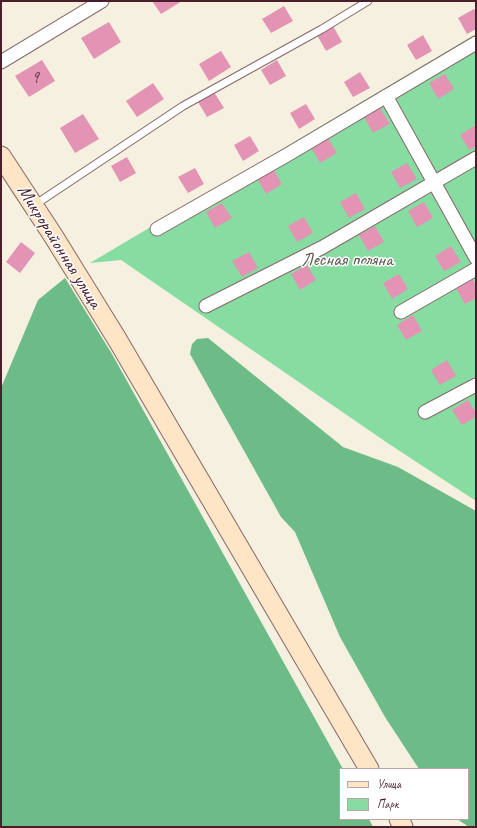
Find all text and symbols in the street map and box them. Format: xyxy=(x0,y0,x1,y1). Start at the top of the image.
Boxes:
house number: 9 xyxy=(31,69,39,89)
street label: Микрорайонная улица xyxy=(12,181,106,313)
park label: Лесная поляна xyxy=(301,249,393,271)
legend xyxy=(339,768,469,820)
text: Улица xyxy=(377,776,401,792)
text: Парк xyxy=(377,796,398,812)

